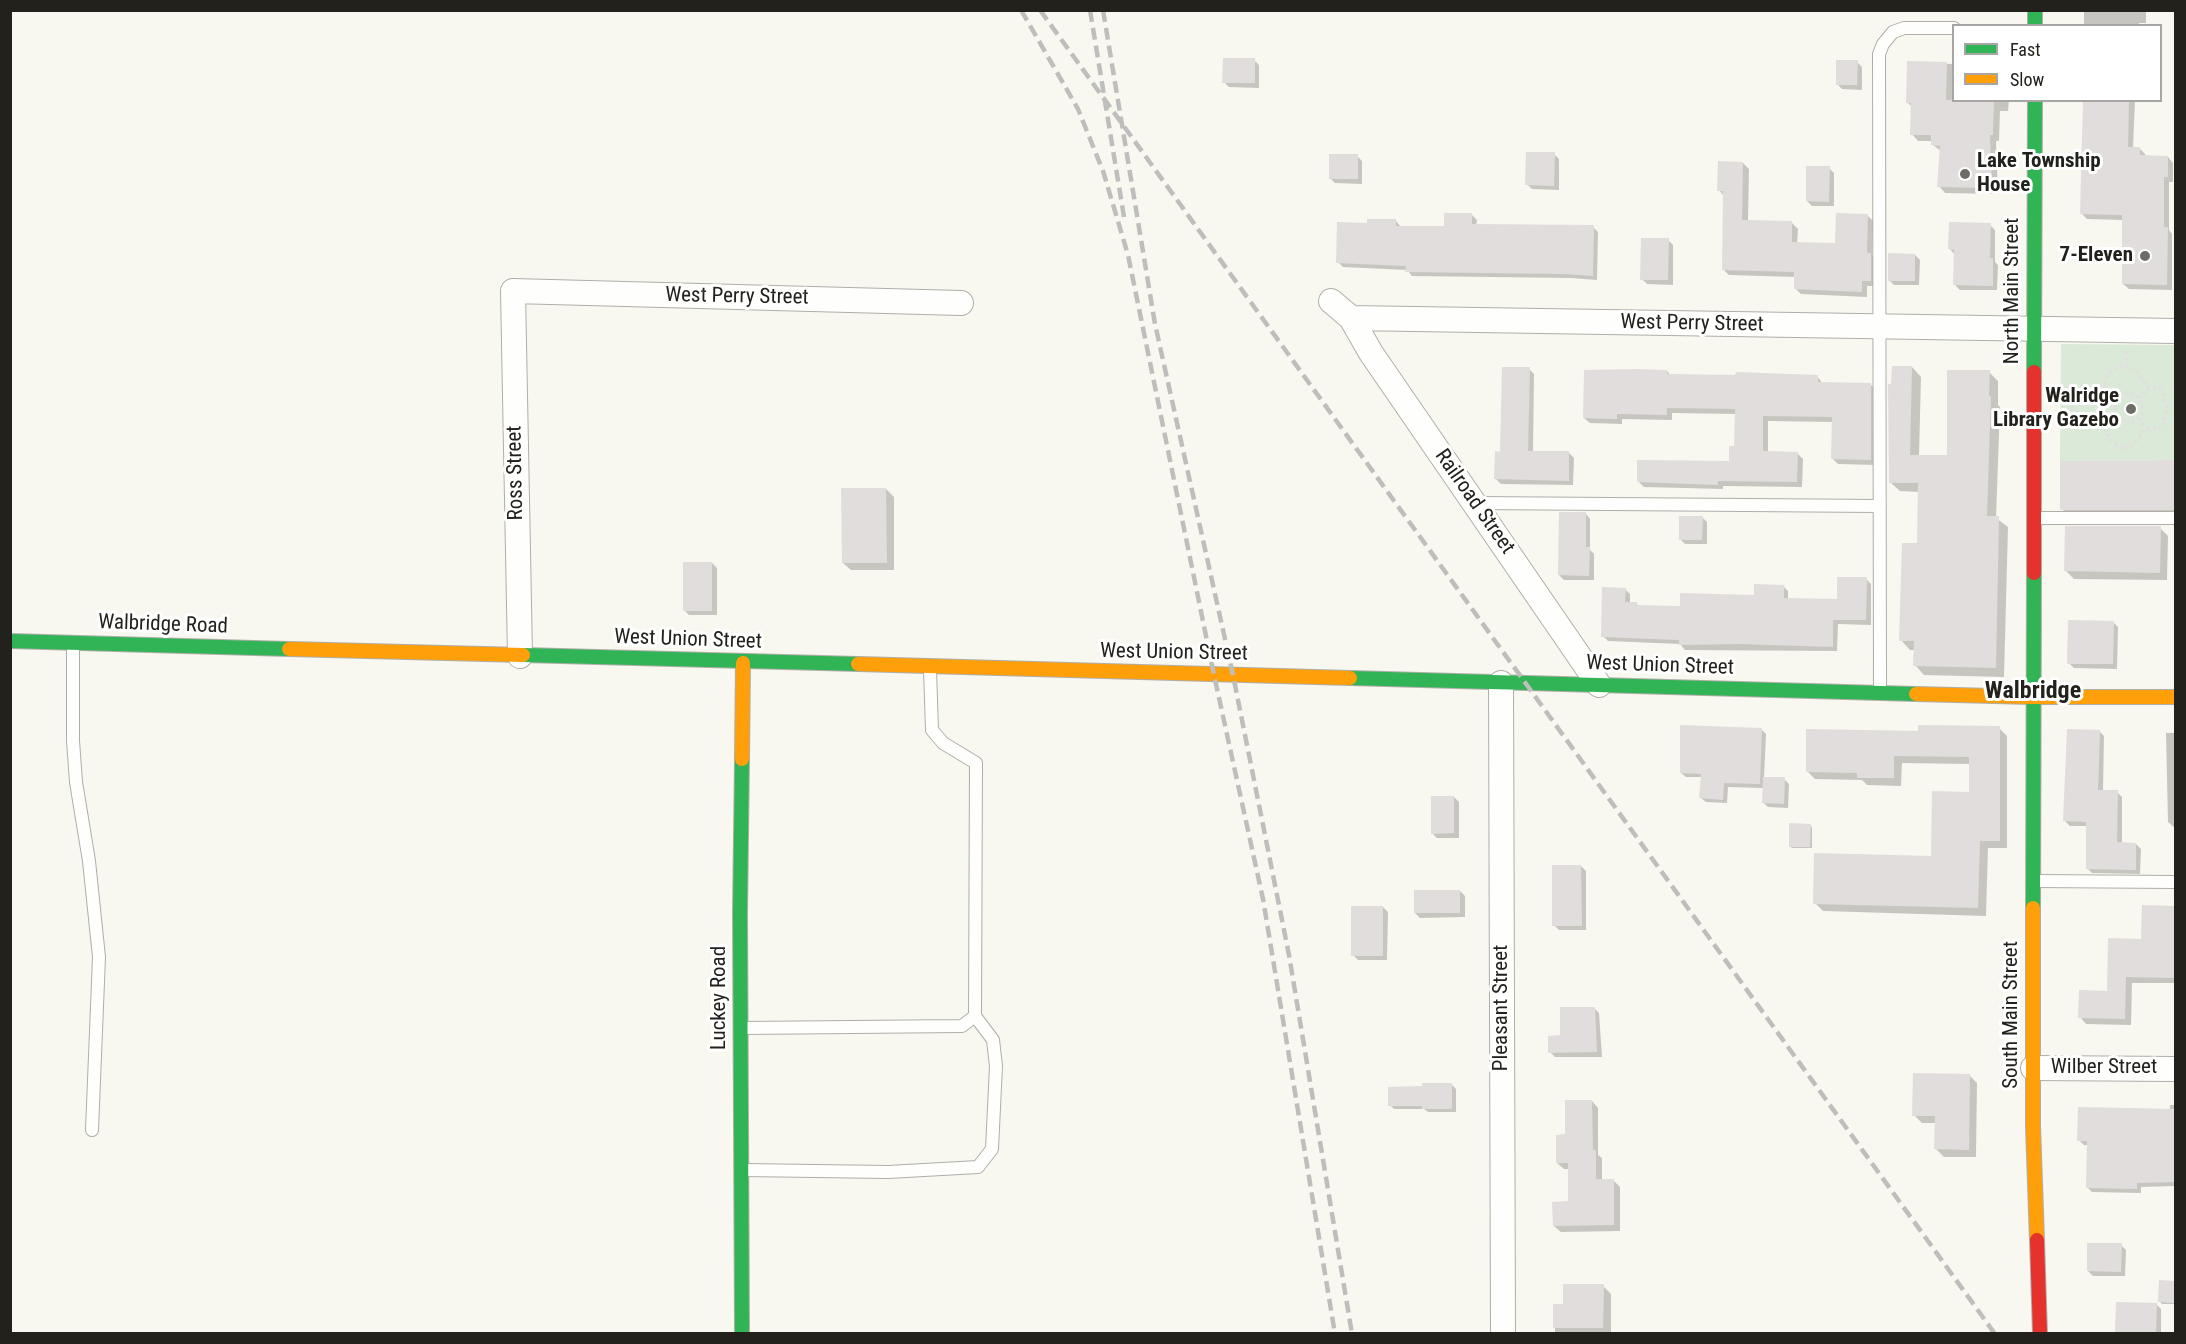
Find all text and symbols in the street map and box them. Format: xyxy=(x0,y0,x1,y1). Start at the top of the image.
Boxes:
legend xyxy=(1952,24,2162,102)
text: Fast xyxy=(2010,39,2041,60)
text: Slow xyxy=(2010,69,2044,90)
place label: Lake Township House xyxy=(1977,149,2101,199)
marker: Lake Township House xyxy=(1958,167,1972,181)
street label: North Main Street xyxy=(2000,218,2026,364)
place label: 7-Eleven xyxy=(2060,243,2133,269)
marker: 7-Eleven xyxy=(2138,249,2152,263)
street label: West Perry Street xyxy=(665,283,809,311)
street label: West Perry Street xyxy=(1620,310,1764,338)
place label: Walridge Library Gazebo xyxy=(1993,384,2119,434)
marker: Walridge Library Gazebo xyxy=(2124,402,2138,416)
street label: Ross Street xyxy=(503,425,529,521)
street label: Railroad Street xyxy=(1429,445,1519,559)
street label: Walbridge Road xyxy=(98,610,228,640)
street label: West Union Street xyxy=(614,625,762,655)
street label: West Union Street xyxy=(1100,639,1248,667)
street label: West Union Street xyxy=(1586,651,1734,681)
district label: Walbridge xyxy=(1985,678,2081,706)
street label: South Main Street xyxy=(1999,941,2025,1089)
street label: Pleasant Street xyxy=(1489,945,1515,1071)
street label: Luckey Road xyxy=(707,946,733,1050)
street label: Wilber Street xyxy=(2051,1055,2157,1081)

